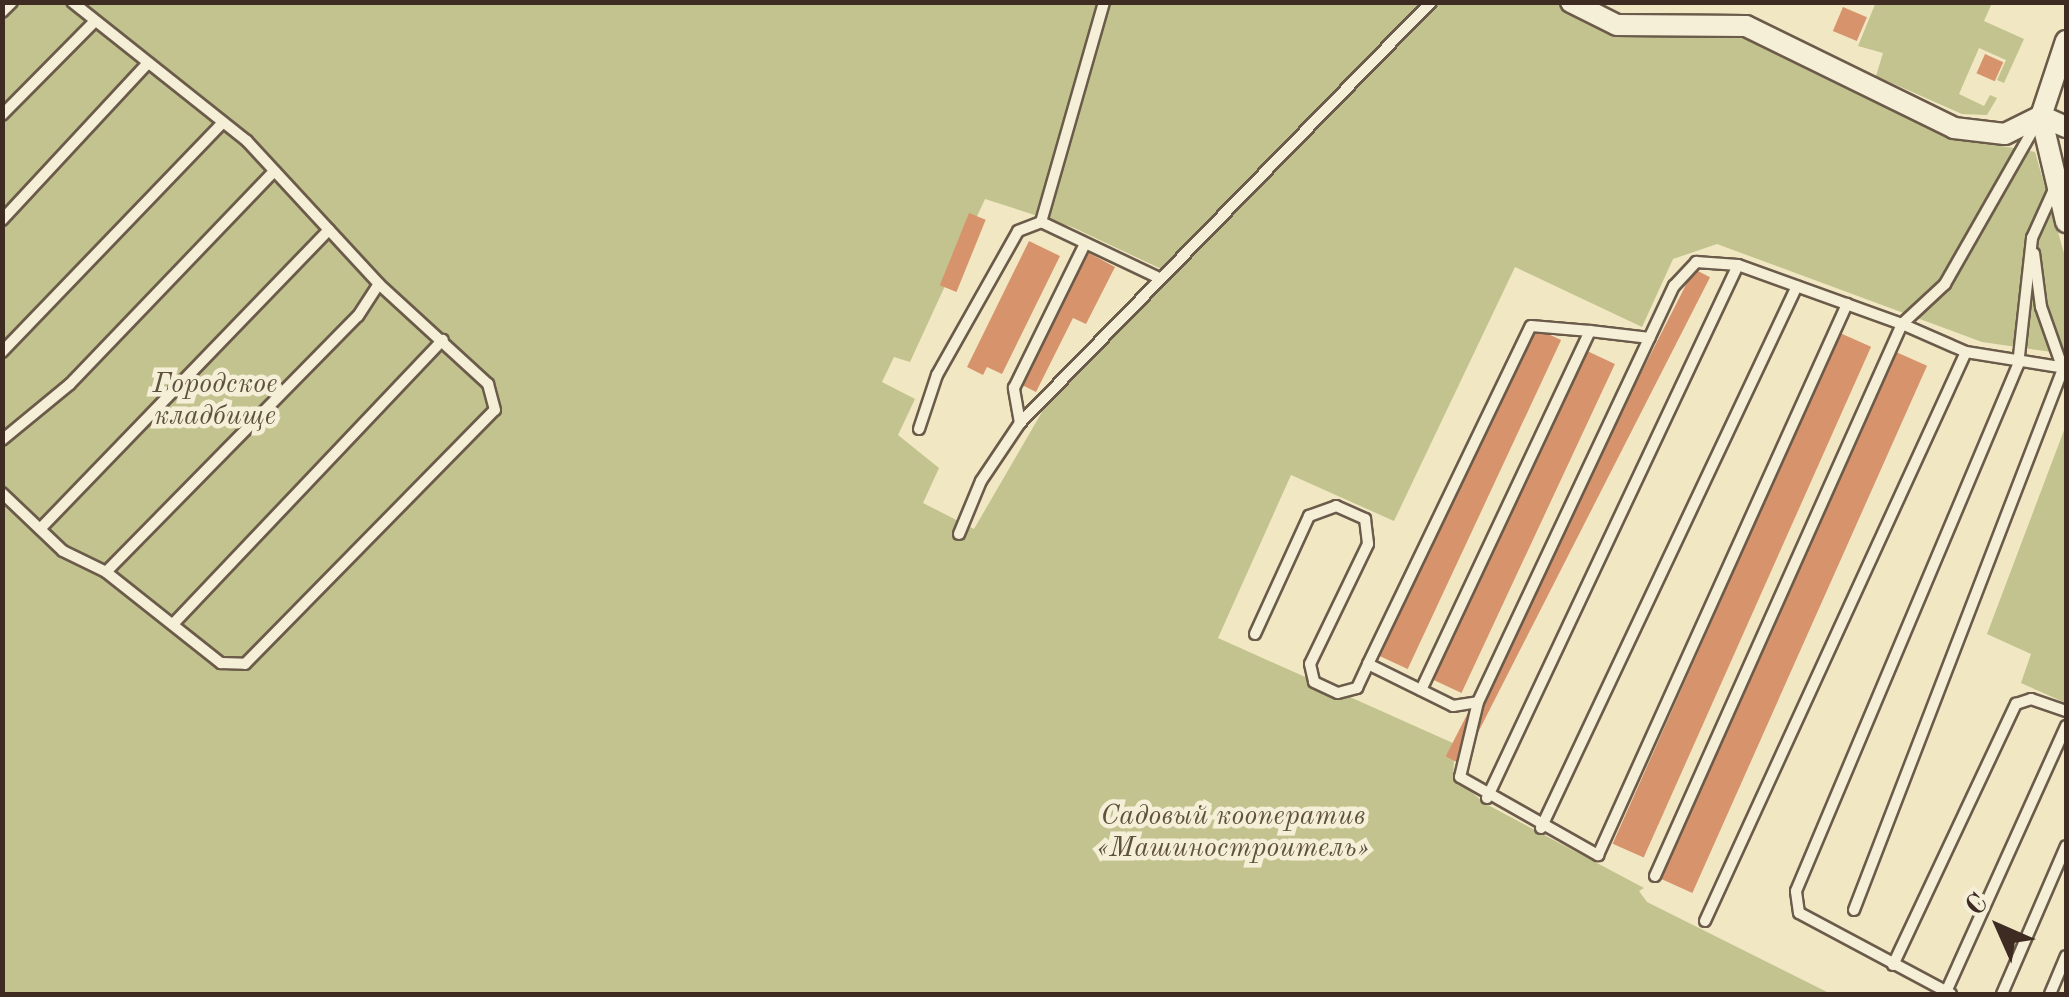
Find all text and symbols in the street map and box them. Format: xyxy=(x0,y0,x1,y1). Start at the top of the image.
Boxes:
park label: Городское кладбище xyxy=(153,368,277,434)
park label: Садовый кооператив «Машиностроитель» xyxy=(1097,800,1369,866)
north arrow xyxy=(1949,877,2049,977)
text: С xyxy=(1961,889,1994,922)

